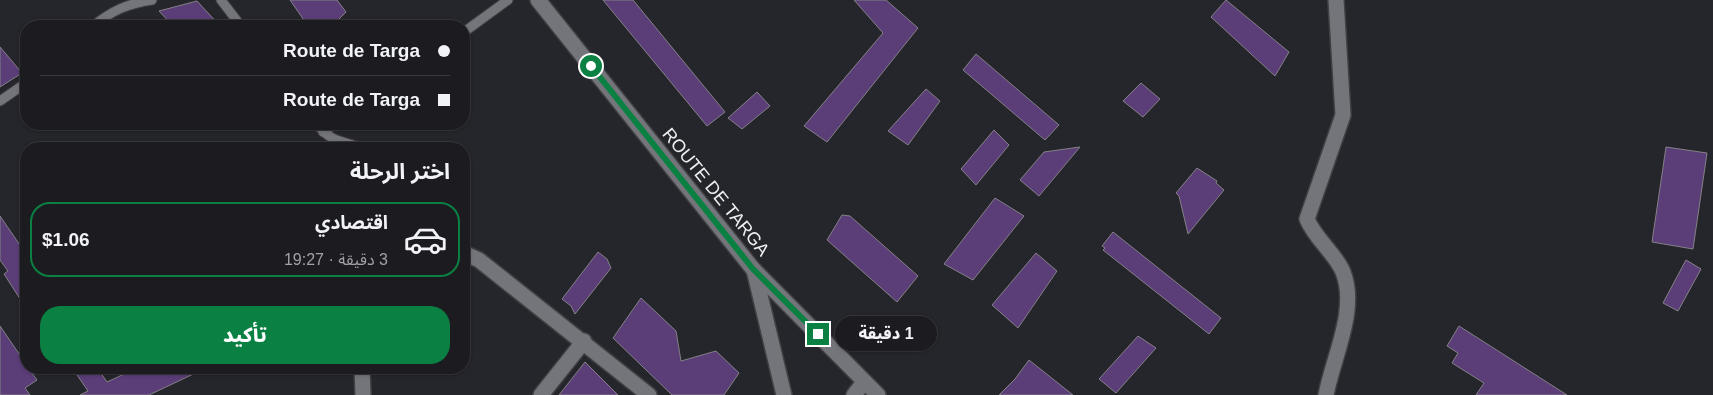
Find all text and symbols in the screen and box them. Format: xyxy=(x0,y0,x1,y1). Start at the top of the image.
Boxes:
text: Route de Targa xyxy=(283,40,420,61)
route start xyxy=(580,55,602,77)
text: Route de Targa xyxy=(283,89,420,110)
street label: ROUTE DE TARGA xyxy=(658,124,774,260)
text: اختر الرحلة xyxy=(350,159,450,184)
text: اقتصادي xyxy=(315,212,388,233)
icon: car xyxy=(403,217,448,262)
text: $1.06 xyxy=(42,229,90,250)
text: 3 دقيقة · 19:27 xyxy=(284,251,388,268)
button: تأكيد xyxy=(40,306,450,364)
callout: 1 دقيقة xyxy=(836,316,938,352)
route end xyxy=(807,323,829,345)
text: 1 دقيقة xyxy=(858,325,914,342)

